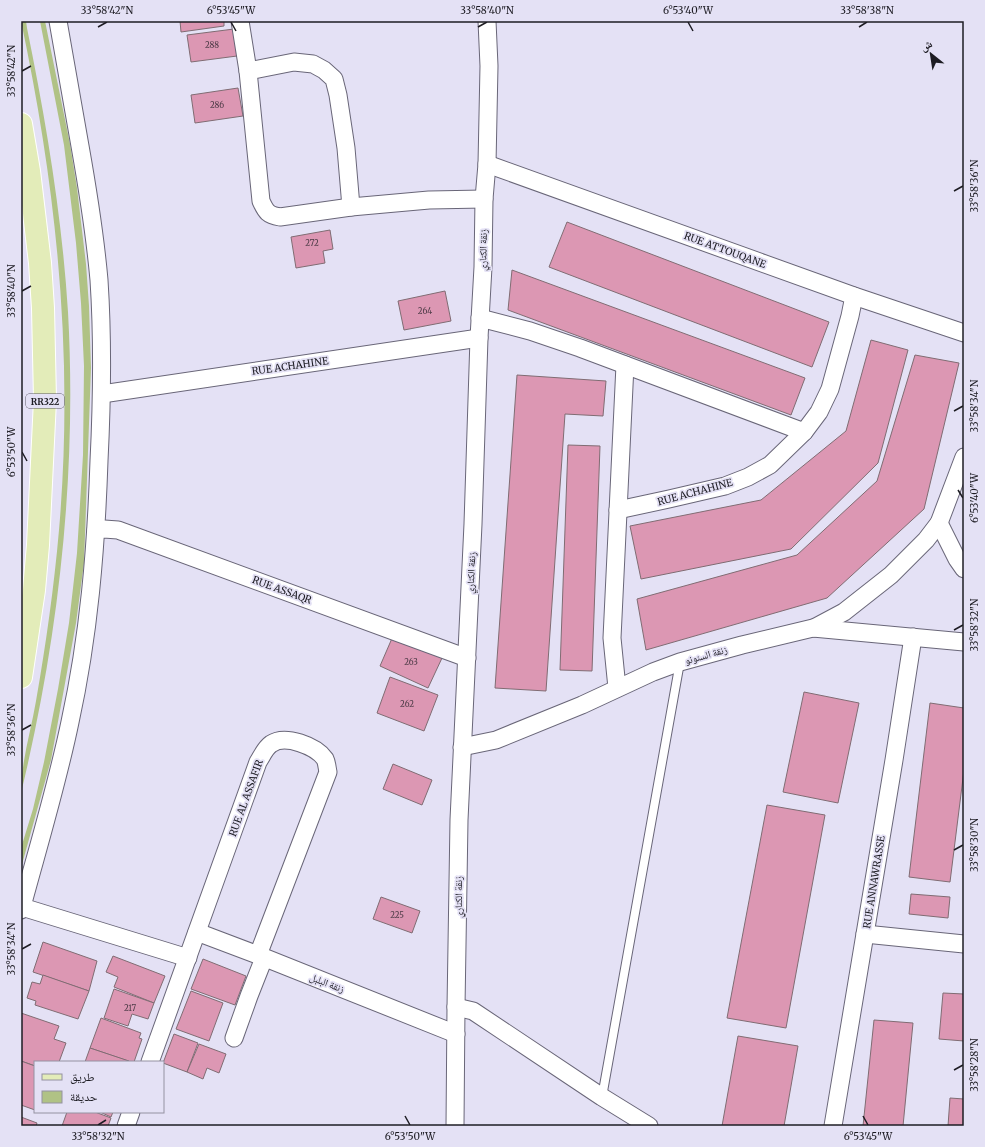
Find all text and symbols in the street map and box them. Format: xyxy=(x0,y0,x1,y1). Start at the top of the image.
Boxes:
text: 33°58'42"N xyxy=(81,4,133,17)
text: 6°53'45"W xyxy=(207,4,256,17)
text: 33°58'40"N xyxy=(460,4,514,17)
text: 6°53'40"W xyxy=(663,4,714,17)
text: 33°58'38"N xyxy=(840,4,894,17)
north arrow xyxy=(911,34,951,74)
text: ش xyxy=(917,36,935,55)
house number: 288 xyxy=(205,40,219,50)
text: 33°58'42"N xyxy=(5,45,18,97)
house number: 286 xyxy=(210,100,224,110)
text: 33°58'36"N xyxy=(968,159,981,213)
street label: زنقة الكناري xyxy=(476,229,491,271)
street label: RUE ATTOUQANE xyxy=(682,229,769,271)
house number: 272 xyxy=(305,238,319,248)
text: 33°58'40"N xyxy=(5,264,18,318)
house number: 264 xyxy=(418,306,432,316)
street label: RUE ACHAHINE xyxy=(251,354,330,378)
text: 33°58'34"N xyxy=(968,379,981,432)
road number: RR322 xyxy=(26,394,64,408)
text: 6°53'50"W xyxy=(5,426,18,477)
text: 6°53'40"W xyxy=(968,472,981,523)
street label: RUE ACHAHINE xyxy=(656,476,735,508)
street label: زنقة الكناري xyxy=(463,552,480,594)
street label: RUE ASSAQR xyxy=(250,573,314,607)
text: 33°58'32"N xyxy=(968,598,981,652)
street label: زنقة السنونو xyxy=(683,643,729,667)
house number: 263 xyxy=(404,657,418,667)
house number: 262 xyxy=(400,699,414,709)
text: 33°58'36"N xyxy=(5,703,18,757)
street label: RUE AL ASSAFIR xyxy=(226,758,266,838)
text: 33°58'30"N xyxy=(968,818,981,872)
street label: RUE ANNAWRASSE xyxy=(860,834,888,929)
street label: زنقة الكناري xyxy=(452,876,466,918)
house number: 225 xyxy=(390,910,404,920)
text: 33°58'34"N xyxy=(5,922,18,975)
street label: زنقة البلبل xyxy=(308,970,346,996)
house number: 217 xyxy=(124,1003,137,1013)
text: 33°58'28"N xyxy=(968,1038,981,1092)
legend xyxy=(34,1061,164,1113)
text: طريق xyxy=(70,1069,95,1084)
text: حديقة xyxy=(70,1089,98,1104)
text: 33°58'32"N xyxy=(71,1130,125,1143)
text: 6°53'50"W xyxy=(385,1130,436,1143)
text: 6°53'45"W xyxy=(844,1130,893,1143)

